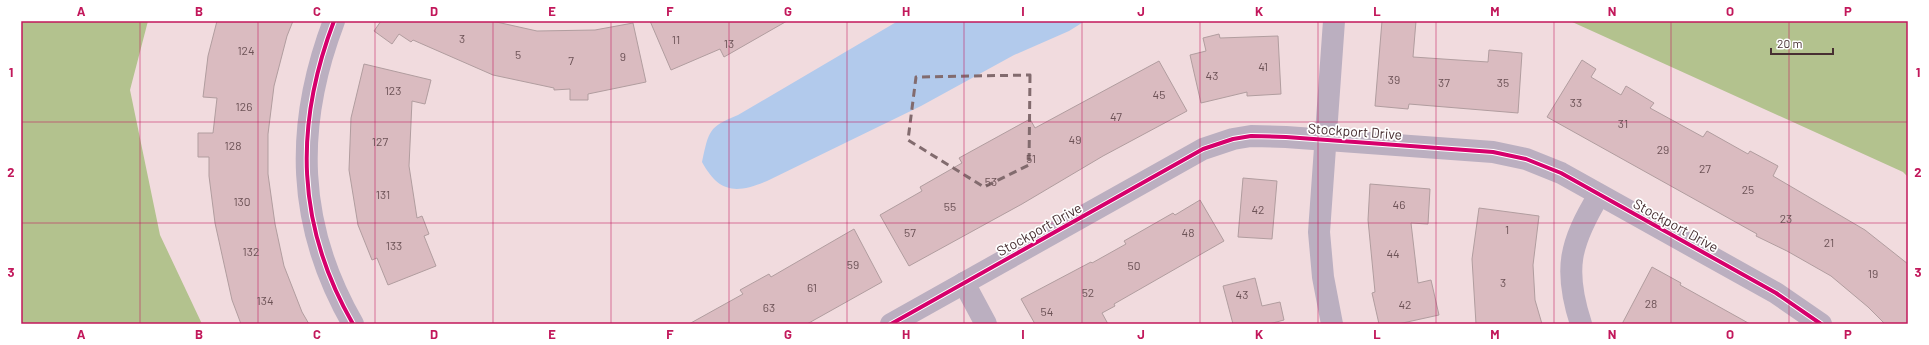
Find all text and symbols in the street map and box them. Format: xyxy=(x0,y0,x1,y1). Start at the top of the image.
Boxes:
text: A xyxy=(77,3,86,19)
text: B xyxy=(195,3,203,19)
text: C xyxy=(313,3,321,19)
text: D xyxy=(430,3,438,19)
text: E xyxy=(548,3,556,19)
text: F xyxy=(666,3,674,19)
text: G xyxy=(784,3,792,19)
text: H xyxy=(902,3,910,19)
text: I xyxy=(1021,3,1025,19)
text: J xyxy=(1137,3,1145,19)
text: K xyxy=(1255,3,1263,19)
text: L xyxy=(1373,3,1381,19)
text: M xyxy=(1490,3,1500,19)
text: N xyxy=(1608,3,1616,19)
text: O xyxy=(1726,3,1734,19)
text: P xyxy=(1844,3,1852,19)
scale bar xyxy=(1771,30,1833,56)
house number: 3 xyxy=(459,31,465,45)
house number: 11 xyxy=(672,32,680,46)
house number: 13 xyxy=(724,36,734,50)
text: 20 m xyxy=(1777,36,1803,50)
house number: 124 xyxy=(237,43,255,57)
house number: 5 xyxy=(515,47,521,61)
house number: 9 xyxy=(620,49,626,63)
house number: 7 xyxy=(568,53,574,67)
house number: 41 xyxy=(1258,59,1268,73)
text: 1 xyxy=(9,64,13,80)
text: 1 xyxy=(1916,64,1920,80)
house number: 43 xyxy=(1206,68,1218,82)
house number: 39 xyxy=(1388,72,1400,86)
house number: 37 xyxy=(1438,75,1450,89)
house number: 35 xyxy=(1497,75,1509,89)
house number: 123 xyxy=(385,83,401,97)
house number: 45 xyxy=(1153,87,1165,101)
house number: 33 xyxy=(1570,95,1582,109)
house number: 126 xyxy=(236,99,252,113)
house number: 47 xyxy=(1110,109,1122,123)
house number: 31 xyxy=(1618,116,1628,130)
street label: Stockport Drive xyxy=(1307,119,1403,143)
house number: 49 xyxy=(1069,132,1081,146)
house number: 127 xyxy=(372,134,388,148)
house number: 128 xyxy=(225,138,241,152)
house number: 29 xyxy=(1657,142,1669,156)
house number: 51 xyxy=(1026,151,1036,165)
house number: 27 xyxy=(1699,161,1711,175)
text: 2 xyxy=(7,164,15,180)
text: 2 xyxy=(1914,164,1922,180)
house number: 53 xyxy=(985,174,997,188)
house number: 25 xyxy=(1742,182,1754,196)
house number: 131 xyxy=(376,187,390,201)
house number: 130 xyxy=(233,194,251,208)
street label: Stockport Drive xyxy=(1630,195,1722,255)
house number: 46 xyxy=(1393,197,1405,211)
house number: 55 xyxy=(944,199,956,213)
street label: Stockport Drive xyxy=(993,199,1085,259)
house number: 42 xyxy=(1251,202,1265,216)
house number: 23 xyxy=(1780,211,1792,225)
house number: 1 xyxy=(1505,222,1509,236)
house number: 57 xyxy=(904,225,916,239)
house number: 48 xyxy=(1182,225,1194,239)
house number: 21 xyxy=(1824,235,1834,249)
house number: 133 xyxy=(386,238,402,252)
house number: 132 xyxy=(243,244,259,258)
house number: 44 xyxy=(1386,246,1400,260)
house number: 59 xyxy=(847,257,859,271)
house number: 50 xyxy=(1128,258,1140,272)
text: 3 xyxy=(7,264,15,280)
text: 3 xyxy=(1914,264,1922,280)
house number: 19 xyxy=(1868,266,1878,280)
house number: 3 xyxy=(1500,275,1506,289)
house number: 61 xyxy=(807,280,817,294)
house number: 52 xyxy=(1082,285,1094,299)
house number: 43 xyxy=(1236,287,1248,301)
house number: 134 xyxy=(257,293,274,307)
house number: 28 xyxy=(1645,296,1657,310)
house number: 42 xyxy=(1398,297,1412,311)
house number: 63 xyxy=(763,300,775,314)
house number: 54 xyxy=(1041,304,1053,318)
text: A xyxy=(77,326,86,342)
text: B xyxy=(195,326,203,342)
text: C xyxy=(313,326,321,342)
text: D xyxy=(430,326,438,342)
text: E xyxy=(548,326,556,342)
text: F xyxy=(666,326,674,342)
text: G xyxy=(784,326,792,342)
text: H xyxy=(902,326,910,342)
text: I xyxy=(1021,326,1025,342)
text: J xyxy=(1137,326,1145,342)
text: K xyxy=(1255,326,1263,342)
text: L xyxy=(1373,326,1381,342)
text: M xyxy=(1490,326,1500,342)
text: N xyxy=(1608,326,1616,342)
text: O xyxy=(1726,326,1734,342)
text: P xyxy=(1844,326,1852,342)

